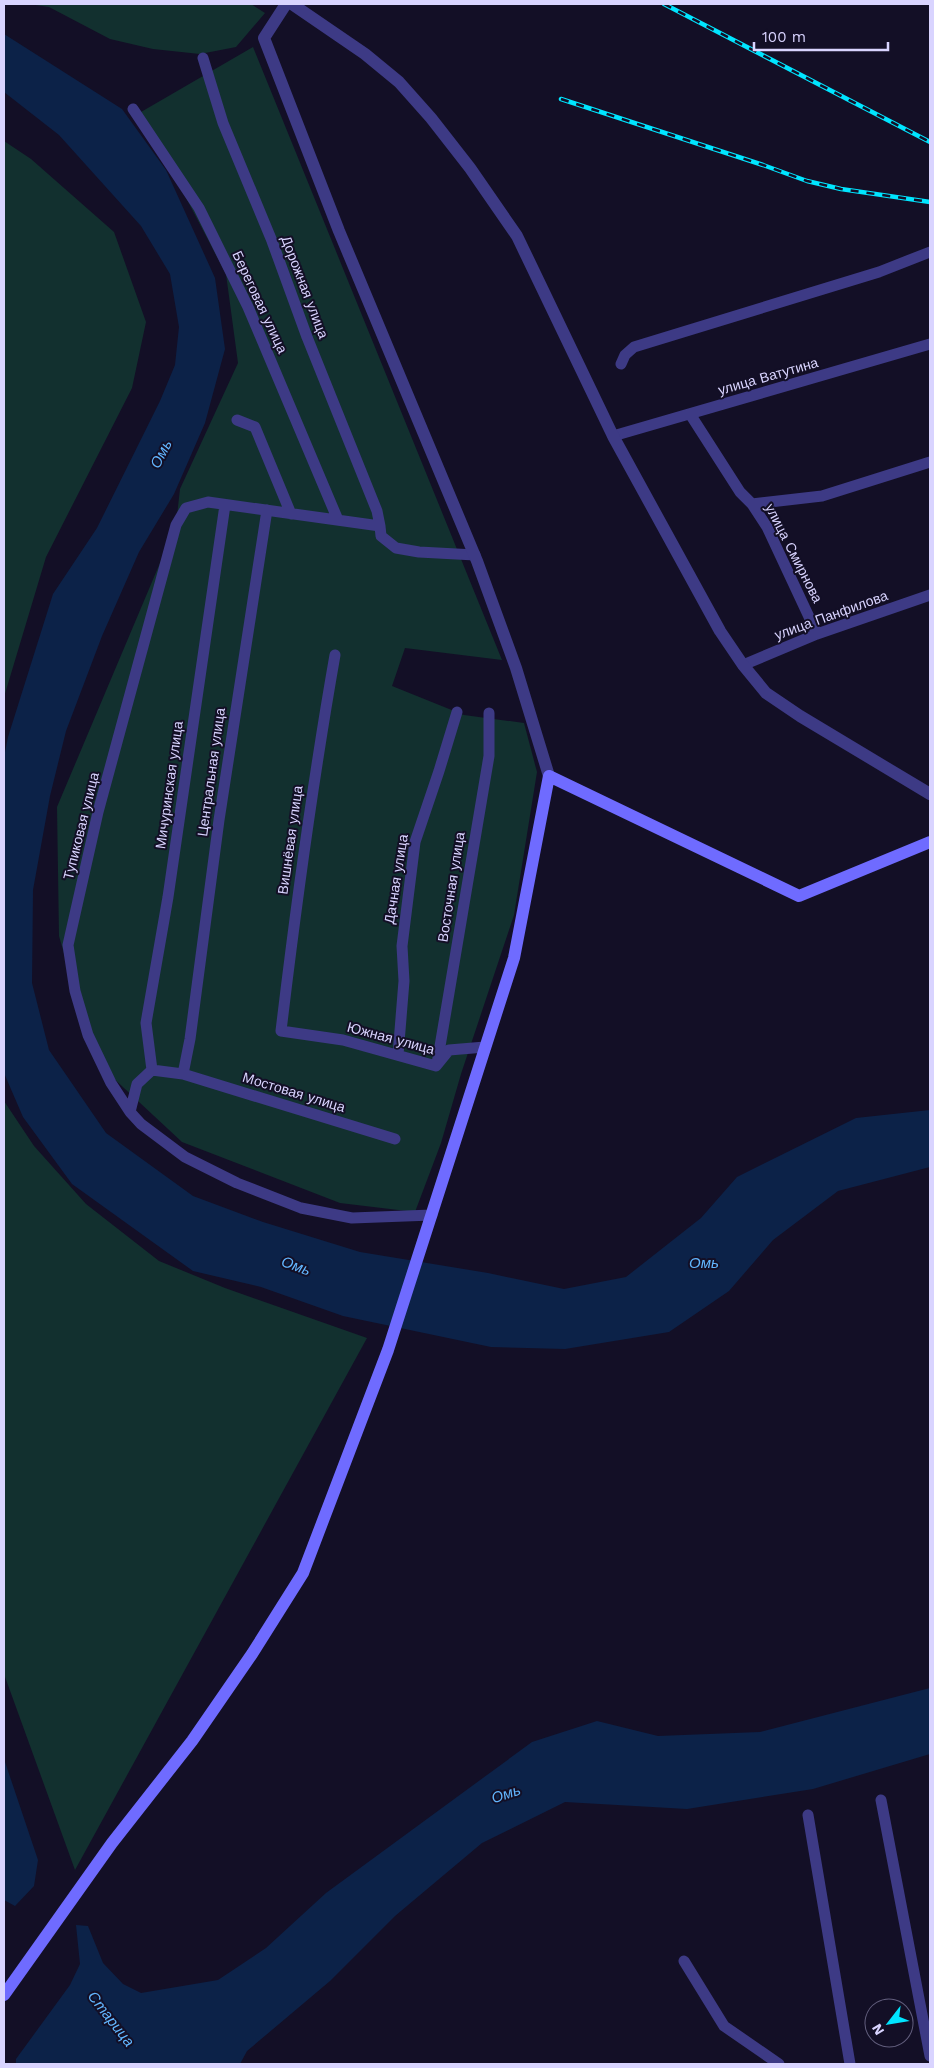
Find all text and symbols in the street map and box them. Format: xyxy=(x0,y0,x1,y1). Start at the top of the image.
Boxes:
scale bar xyxy=(754,20,888,52)
text: 100 m xyxy=(762,28,806,46)
street label: Дорожная улица xyxy=(278,233,332,341)
street label: Береговая улица xyxy=(229,248,291,356)
street label: улица Ватутина xyxy=(716,354,820,398)
water label: Омь xyxy=(146,437,176,471)
street label: улица Смирнова xyxy=(762,501,826,605)
street label: улица Панфилова xyxy=(772,587,890,643)
street label: Центральная улица xyxy=(194,706,228,837)
street label: Мичуринская улица xyxy=(152,720,186,850)
street label: Тупиковая улица xyxy=(60,770,102,881)
street label: Вишнёвая улица xyxy=(274,784,306,895)
street label: Восточная улица xyxy=(434,830,468,943)
street label: Дачная улица xyxy=(381,833,411,925)
street label: Южная улица xyxy=(346,1019,437,1057)
street label: Мостовая улица xyxy=(241,1069,347,1115)
water label: Омь xyxy=(279,1252,313,1280)
water label: Омь xyxy=(689,1254,719,1272)
water label: Омь xyxy=(489,1781,523,1807)
water label: Старица xyxy=(84,1988,138,2050)
north arrow xyxy=(864,1998,914,2048)
text: N xyxy=(868,2021,887,2038)

